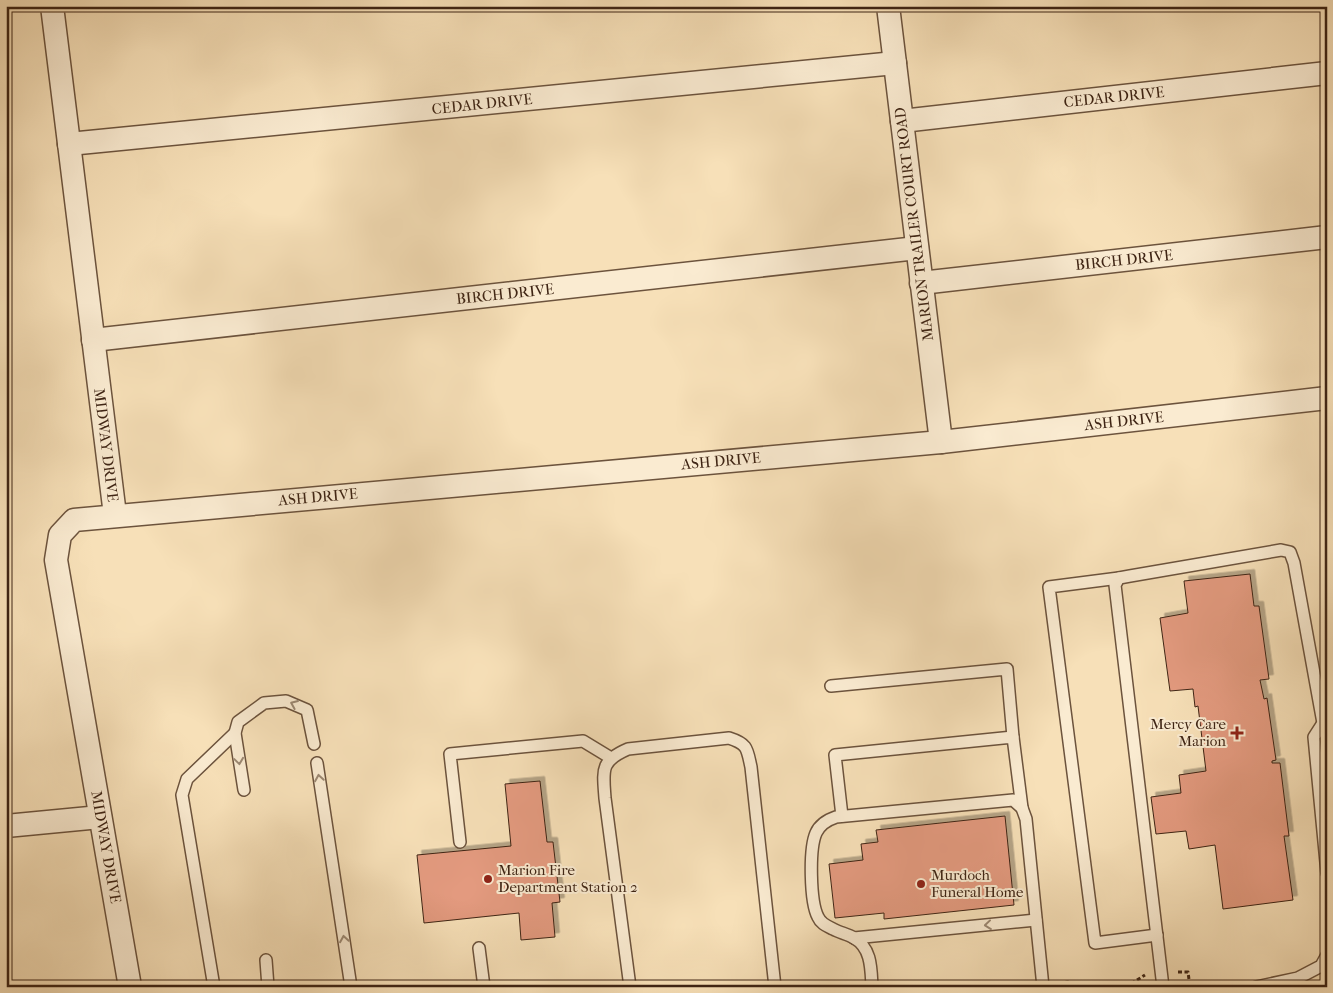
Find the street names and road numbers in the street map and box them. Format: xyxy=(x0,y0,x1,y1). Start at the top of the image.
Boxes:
street label: CEDAR DRIVE xyxy=(1063,83,1165,111)
street label: CEDAR DRIVE xyxy=(431,90,533,118)
street label: MARION TRAILER COURT ROAD xyxy=(891,106,937,342)
street label: BIRCH DRIVE xyxy=(1074,246,1174,274)
street label: BIRCH DRIVE xyxy=(455,280,555,308)
street label: MIDWAY DRIVE xyxy=(90,387,122,503)
street label: ASH DRIVE xyxy=(1083,408,1164,434)
street label: ASH DRIVE xyxy=(680,449,761,474)
street label: ASH DRIVE xyxy=(277,485,358,510)
street label: MIDWAY DRIVE xyxy=(87,789,125,905)

